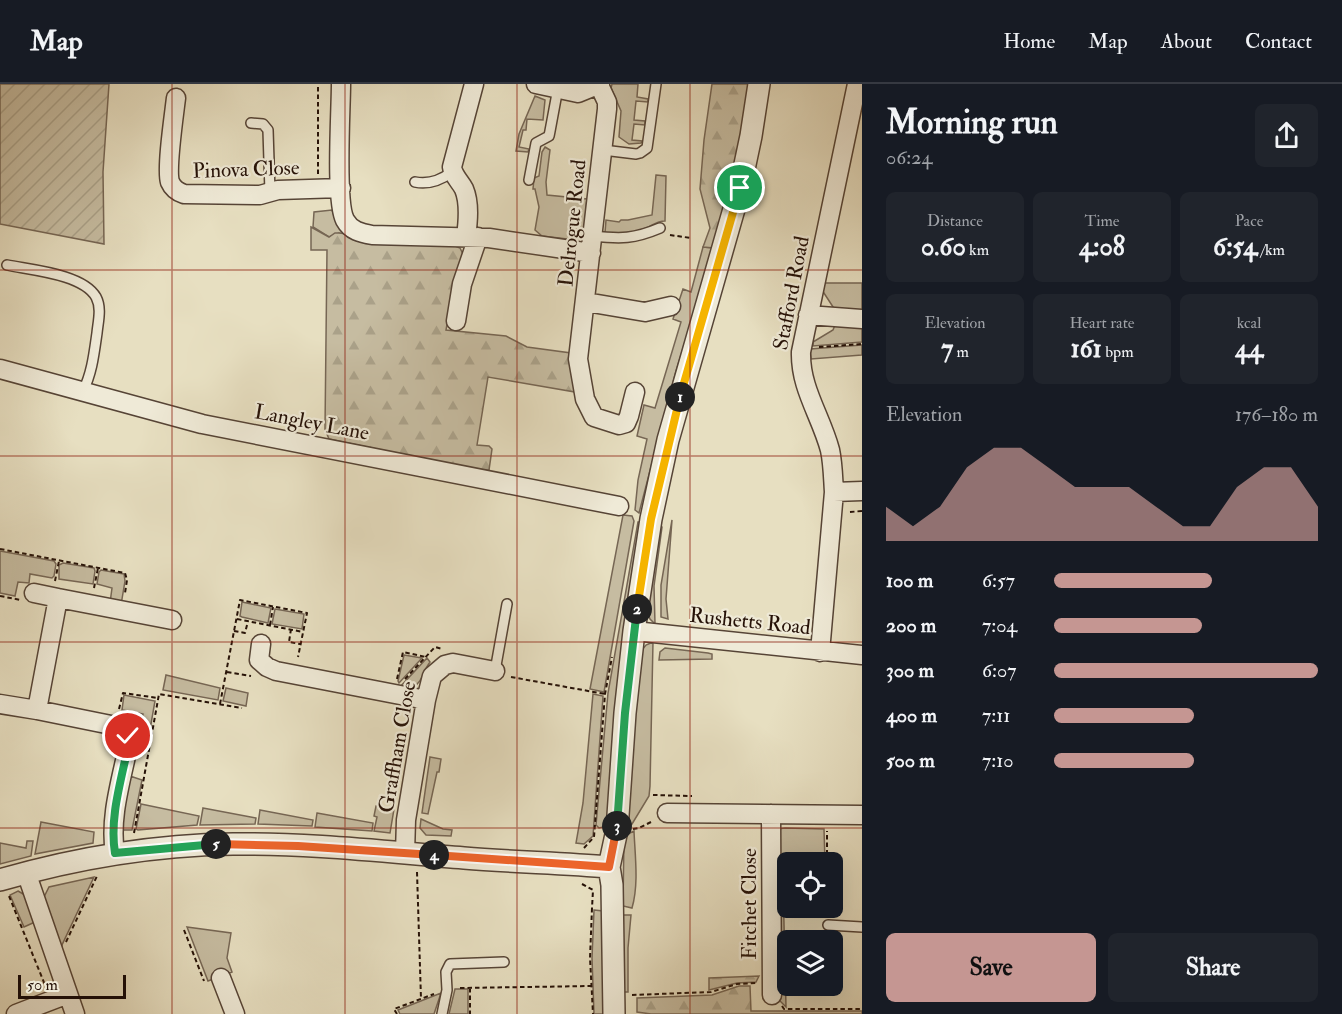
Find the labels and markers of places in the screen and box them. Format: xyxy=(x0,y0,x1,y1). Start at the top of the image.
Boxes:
pin xyxy=(714,162,765,213)
pin: 1 xyxy=(665,382,695,412)
pin: 2 xyxy=(622,594,652,624)
pin xyxy=(102,710,153,761)
pin: 3 xyxy=(602,811,632,841)
pin: 5 xyxy=(201,829,231,859)
pin: 4 xyxy=(419,840,449,870)

